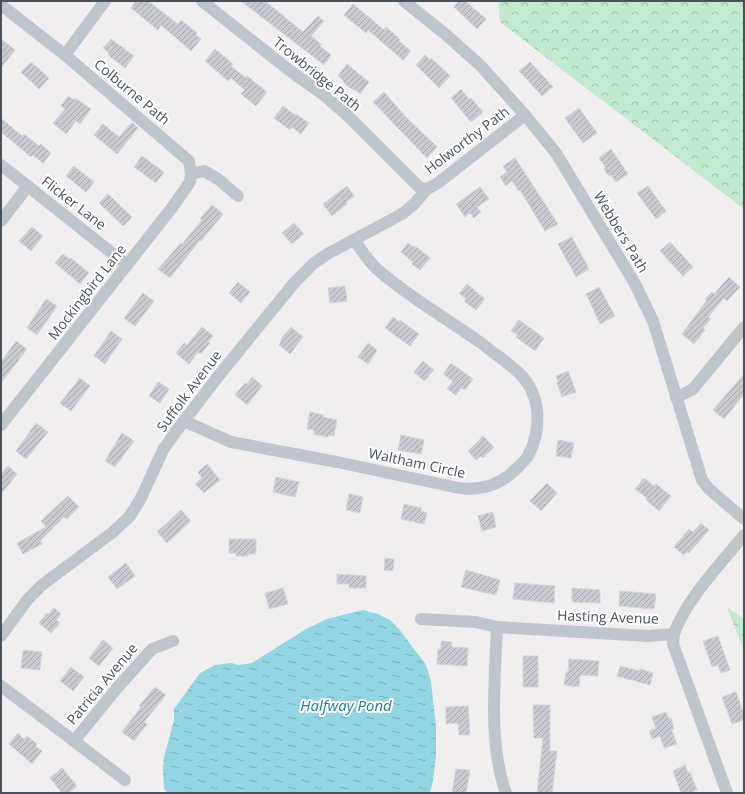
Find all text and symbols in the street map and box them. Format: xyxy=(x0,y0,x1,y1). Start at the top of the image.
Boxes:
street label: Trowbridge Path xyxy=(269,32,365,115)
street label: Colburne Path xyxy=(90,54,174,129)
street label: Holworthy Path xyxy=(421,102,513,178)
street label: Flicker Lane xyxy=(38,171,111,234)
street label: Webbers Path xyxy=(590,188,653,276)
street label: Mockingbird Lane xyxy=(43,240,130,343)
street label: Suffolk Avenue xyxy=(152,346,226,435)
street label: Waltham Circle xyxy=(367,443,467,482)
street label: Hasting Avenue xyxy=(557,605,659,628)
street label: Patricia Avenue xyxy=(62,639,141,728)
water label: Halfway Pond xyxy=(300,695,392,715)

